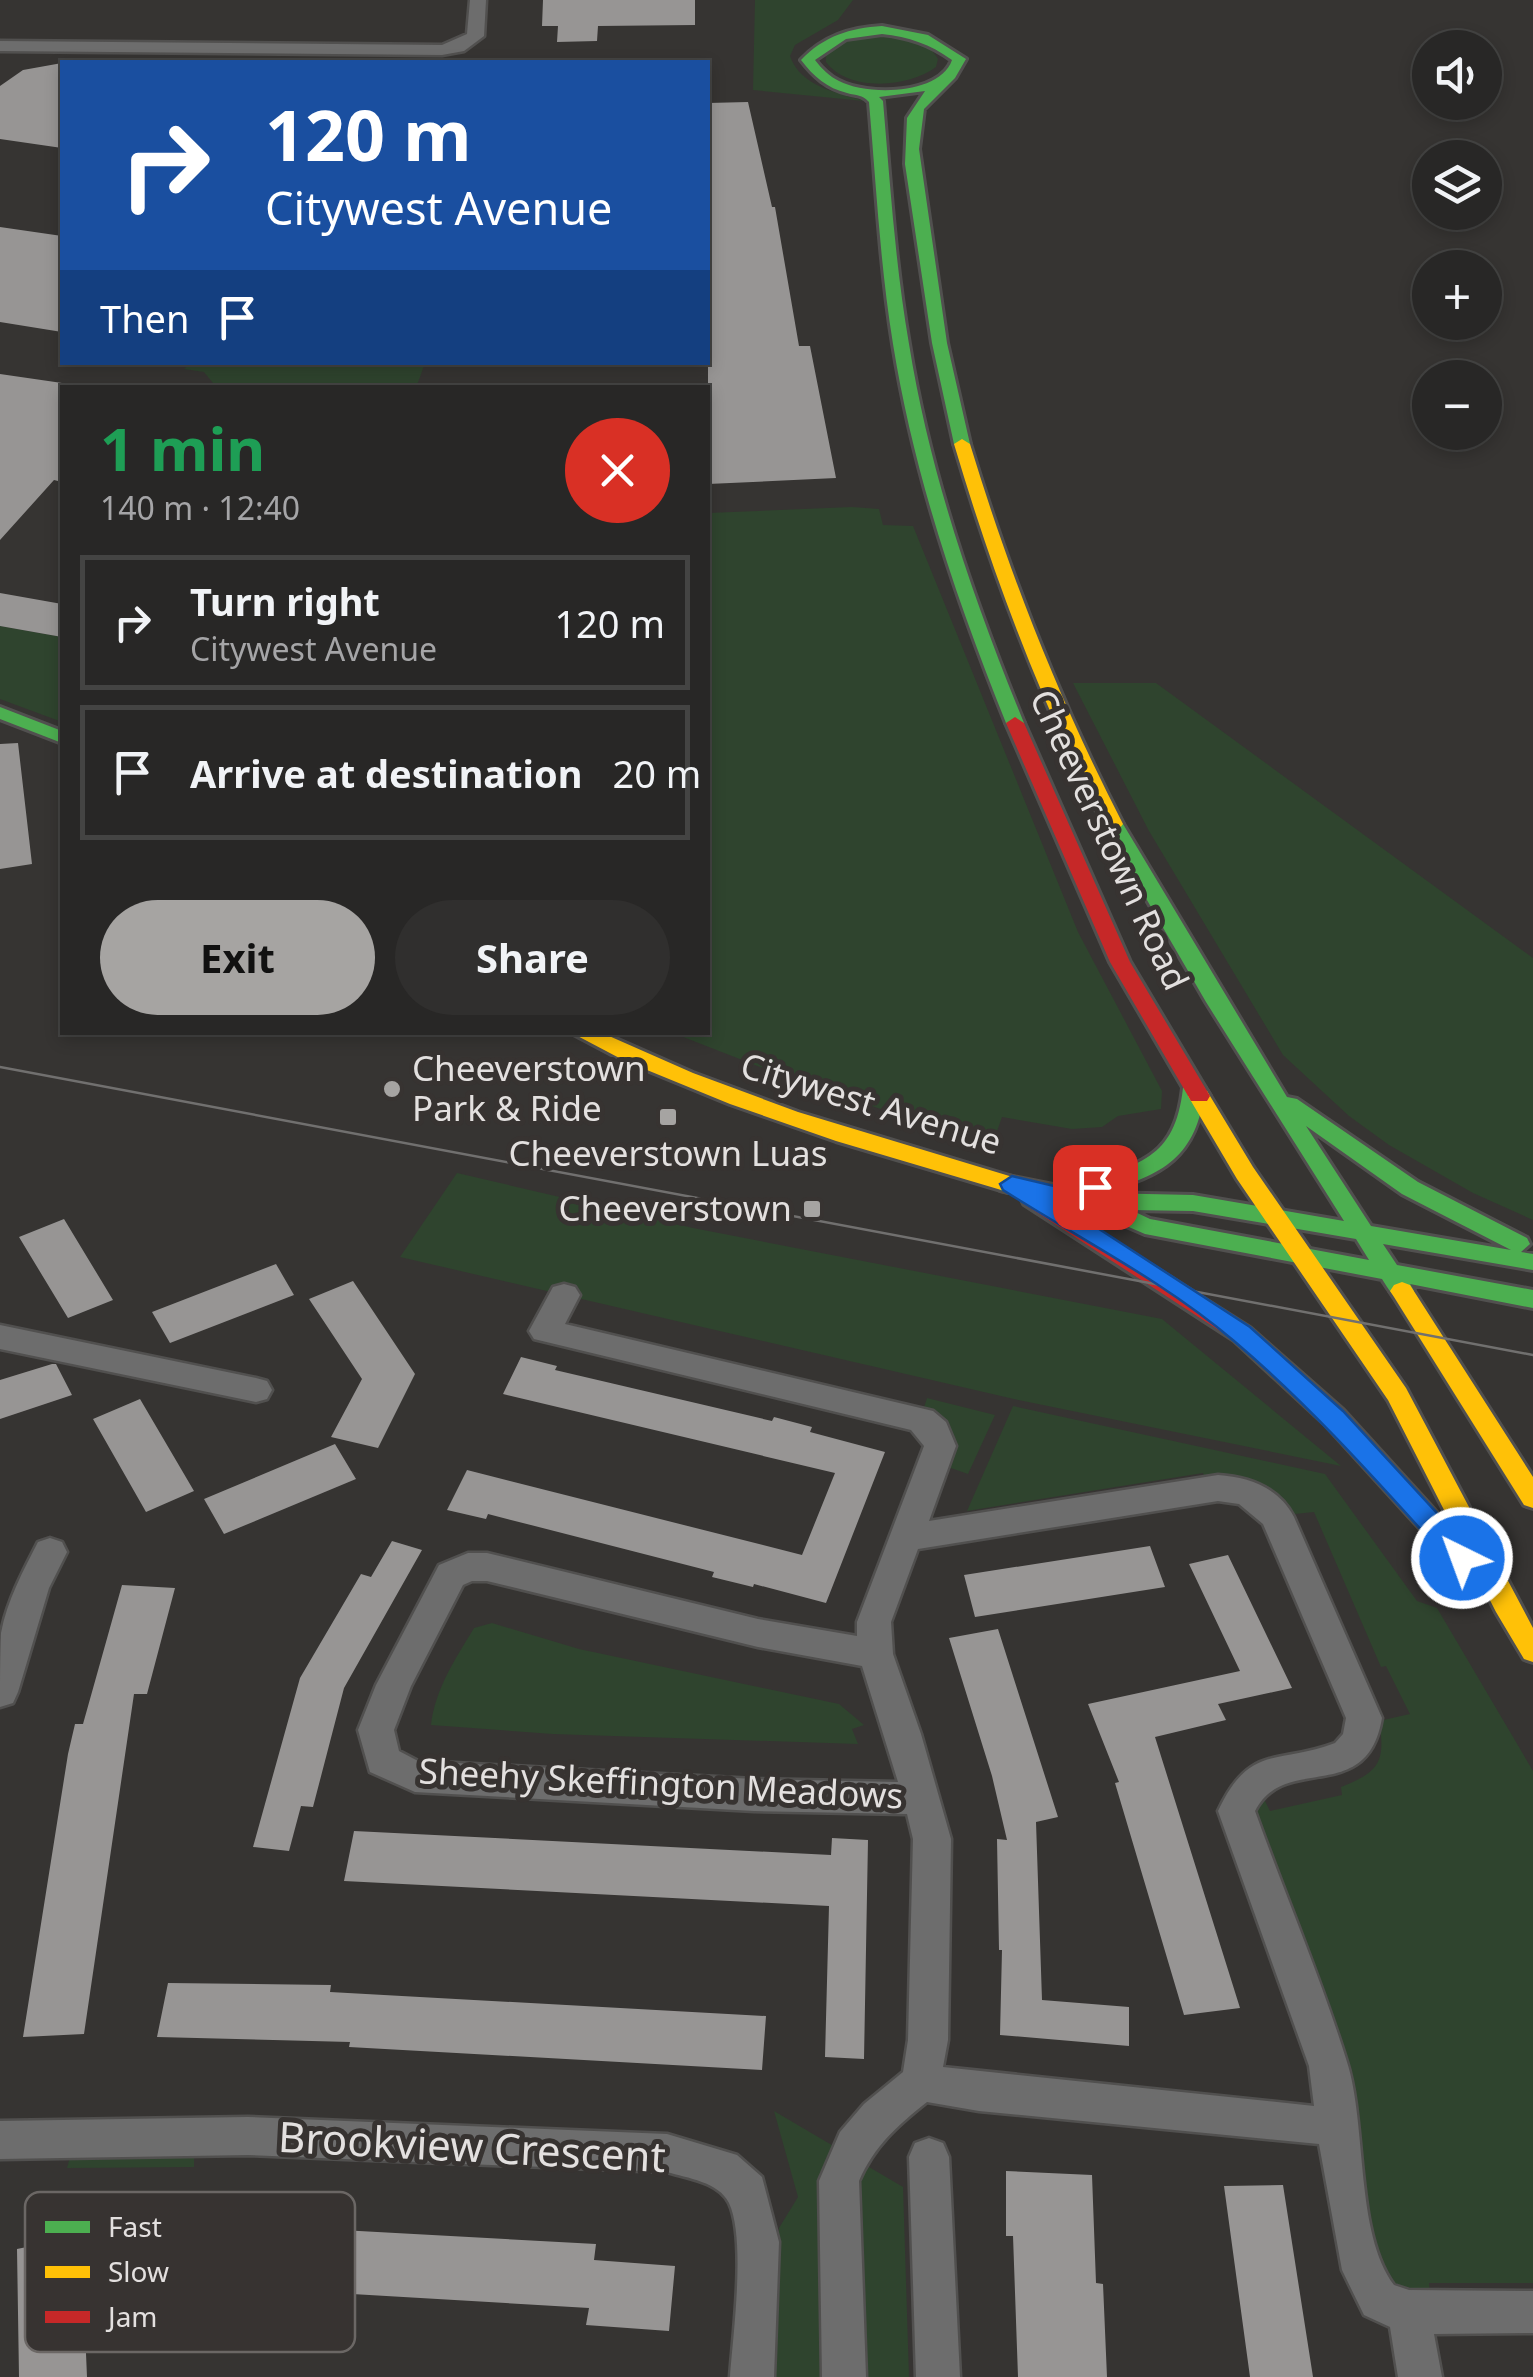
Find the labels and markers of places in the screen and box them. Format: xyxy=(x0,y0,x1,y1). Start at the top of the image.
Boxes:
place label: Cheeverstown Park & Ride xyxy=(412,1044,646,1131)
marker: Cheeverstown Park & Ride xyxy=(381,1078,403,1100)
marker: Cheeverstown Luas xyxy=(657,1106,679,1128)
place label: Cheeverstown Luas xyxy=(509,1129,828,1176)
pin xyxy=(1053,1145,1138,1230)
place label: Cheeverstown xyxy=(558,1184,792,1231)
marker: Cheeverstown xyxy=(801,1198,823,1220)

